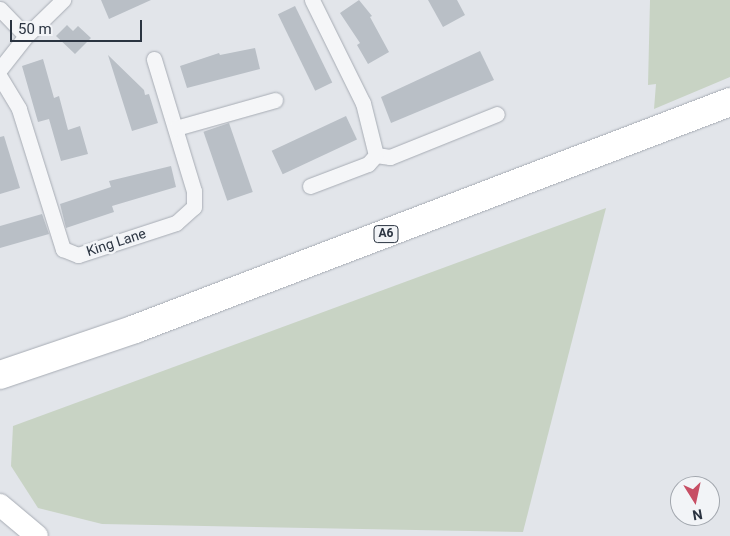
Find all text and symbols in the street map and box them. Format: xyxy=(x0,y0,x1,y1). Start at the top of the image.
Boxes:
scale bar xyxy=(12,10,145,42)
text: 50 m xyxy=(18,20,52,38)
street label: King Lane xyxy=(84,224,148,260)
road number: A6 xyxy=(374,224,398,243)
north arrow xyxy=(670,476,720,526)
text: N xyxy=(691,506,704,524)

